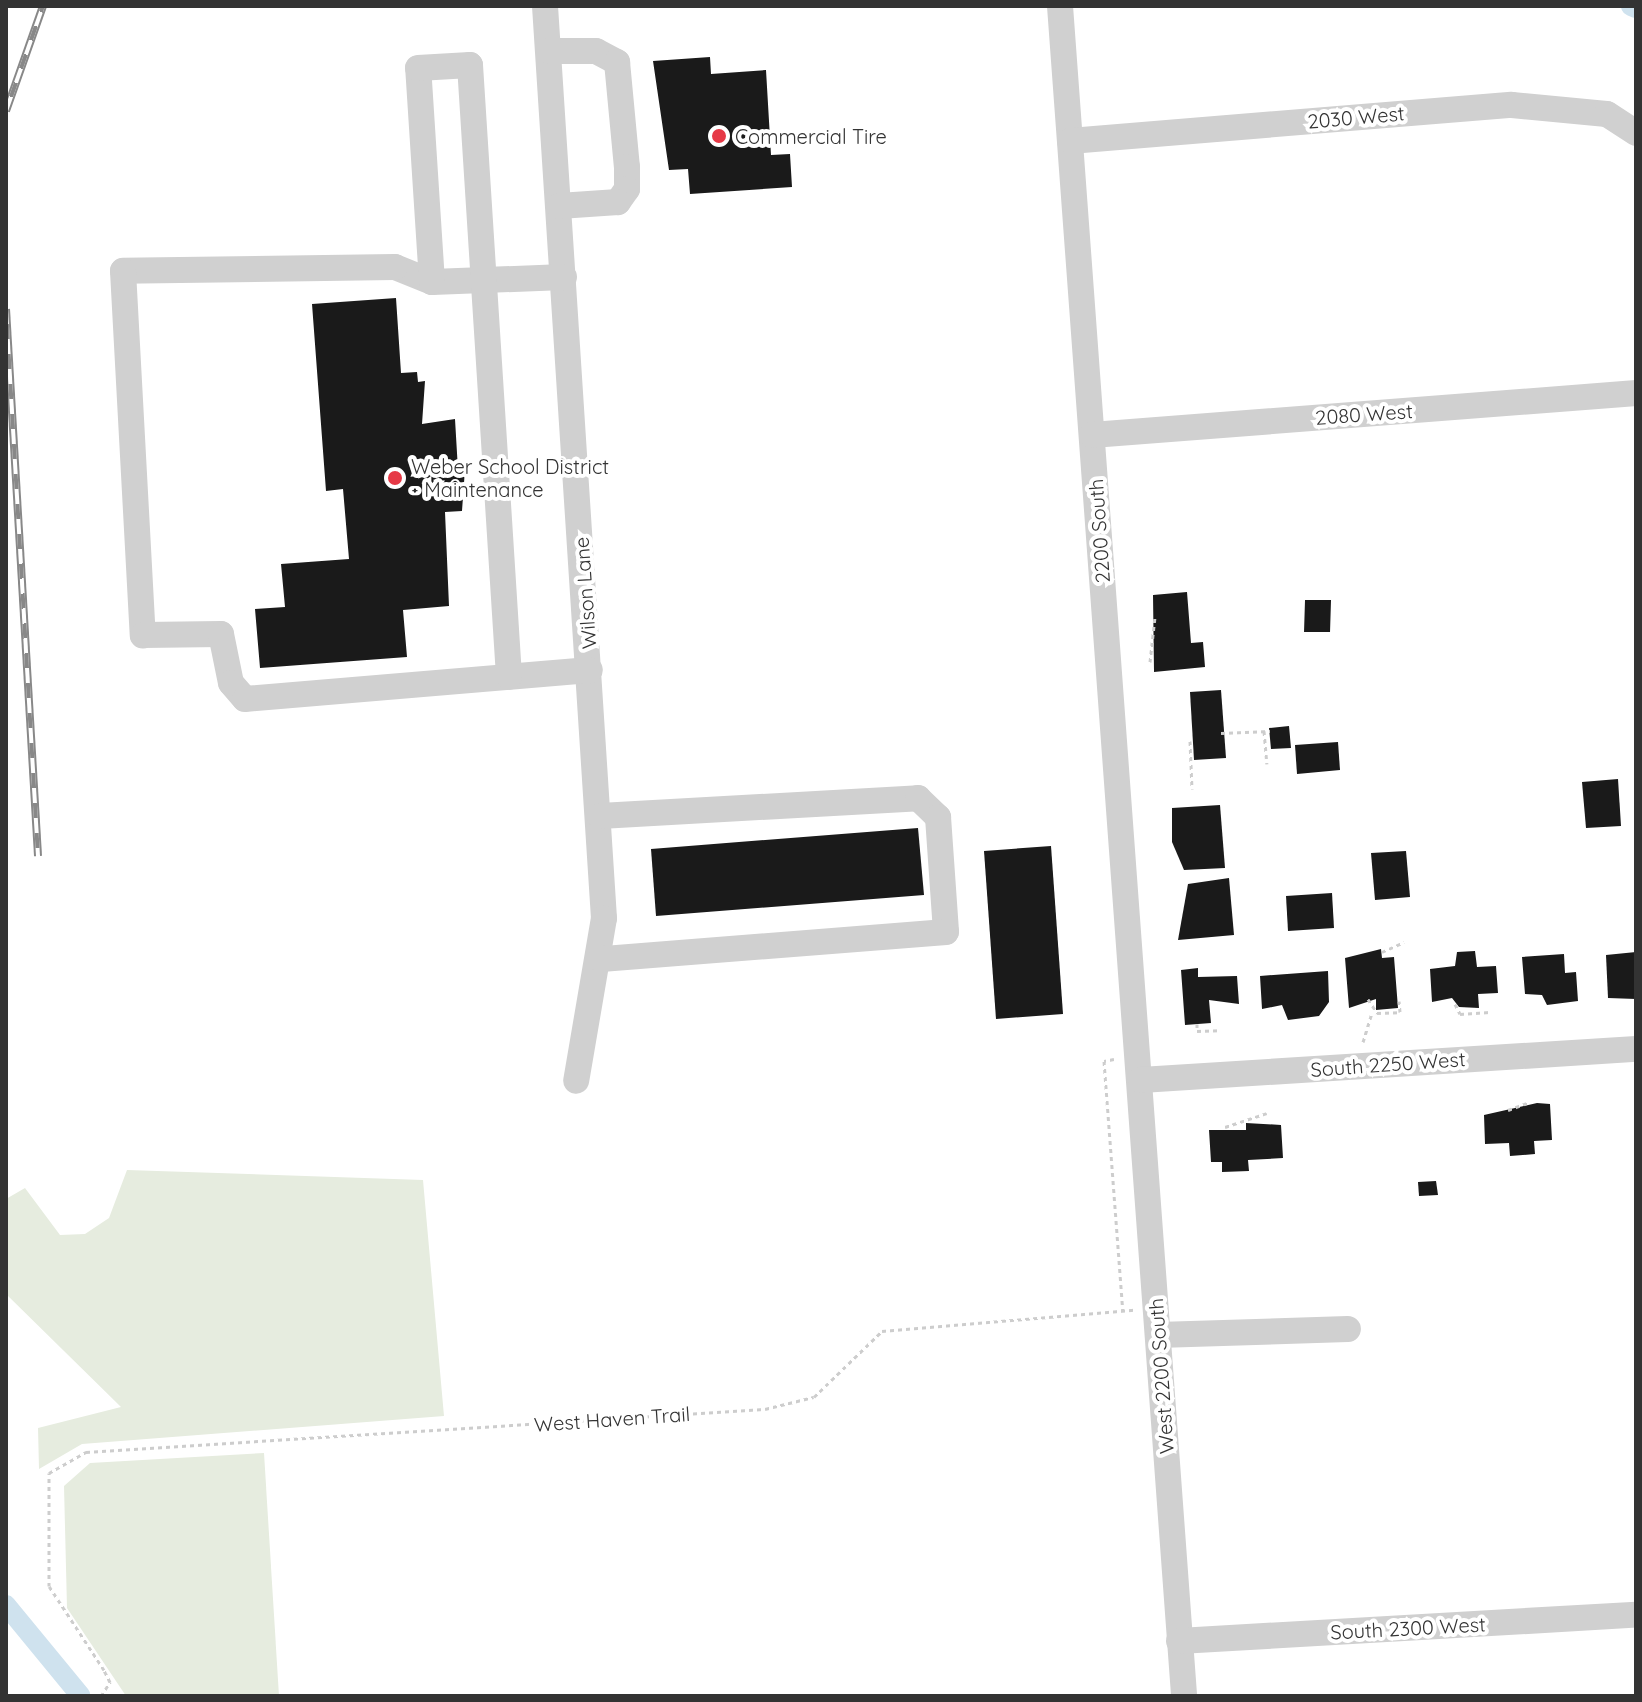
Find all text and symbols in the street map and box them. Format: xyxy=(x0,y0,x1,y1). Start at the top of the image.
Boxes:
street label: 2030 West xyxy=(1306,101,1406,133)
place label: Commercial Tire xyxy=(735,124,887,148)
marker: Commercial Tire xyxy=(710,127,728,145)
street label: 2080 West xyxy=(1314,399,1414,429)
place label: Weber School District - Maintenance xyxy=(411,454,609,501)
marker: Weber School District - Maintenance xyxy=(386,469,404,487)
street label: 2200 South xyxy=(1083,478,1115,584)
street label: Wilson Lane xyxy=(569,536,601,650)
street label: South 2250 West xyxy=(1310,1047,1466,1081)
street label: West 2200 South xyxy=(1144,1297,1178,1455)
street label: West Haven Trail xyxy=(533,1402,691,1436)
street label: South 2300 West xyxy=(1330,1612,1486,1644)

